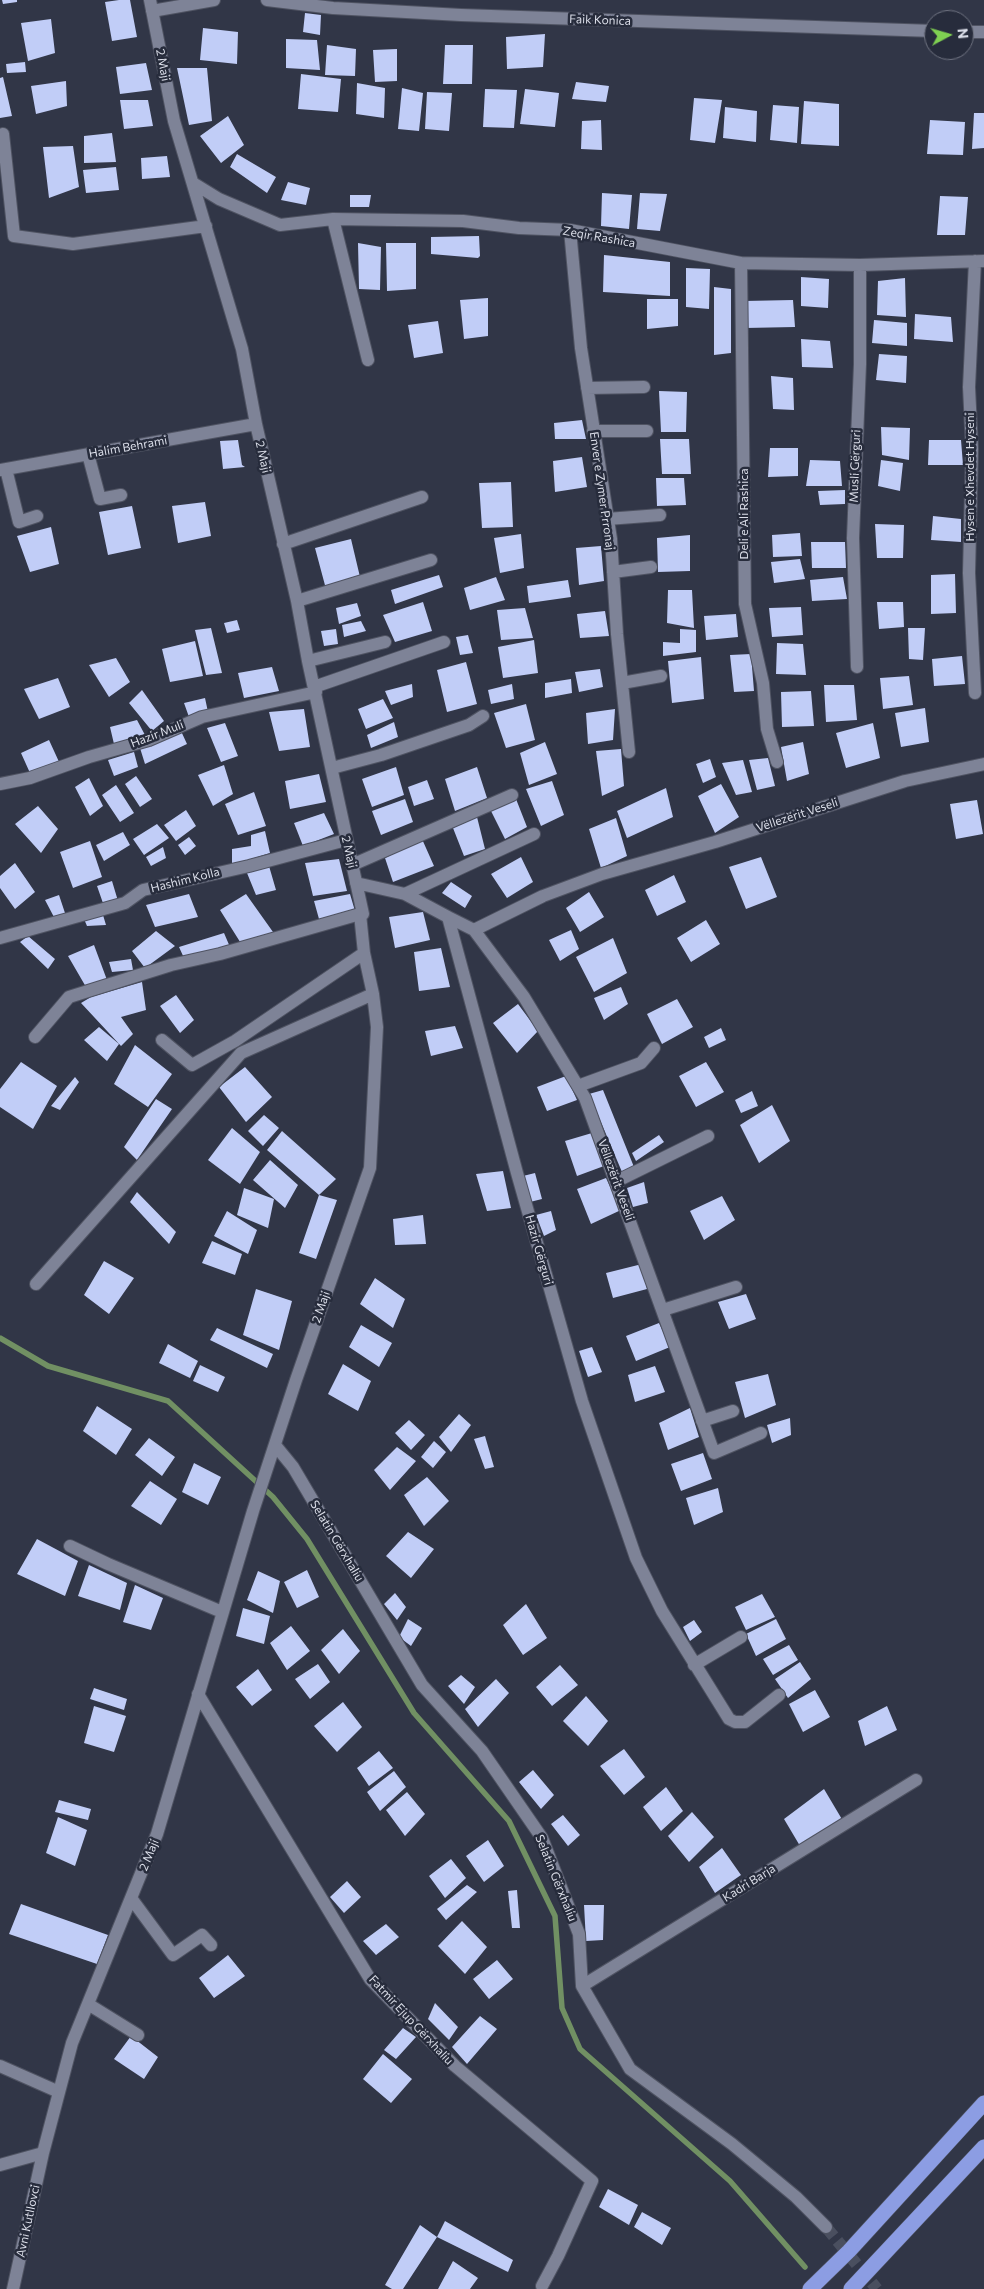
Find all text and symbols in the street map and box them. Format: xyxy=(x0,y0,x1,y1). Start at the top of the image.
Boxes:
north arrow xyxy=(924,10,974,60)
street label: Faik Konica xyxy=(569,12,631,28)
text: N xyxy=(954,27,972,40)
street label: 2 Maji xyxy=(153,48,173,82)
street label: Zeqir Rashica xyxy=(562,224,636,250)
street label: Hysen e Xhevdet Hyseni xyxy=(963,412,977,542)
street label: Musli Gërguri xyxy=(847,429,863,503)
street label: Enver e Zymer Prronaj xyxy=(587,431,617,551)
street label: Halim Behrami xyxy=(88,433,168,461)
street label: 2 Maji xyxy=(252,439,274,475)
street label: Deli e Ali Rashica xyxy=(737,469,751,559)
street label: Hazir Muli xyxy=(128,717,186,751)
street label: Vëllezërit Veseli xyxy=(754,795,840,835)
street label: 2 Maji xyxy=(338,834,360,870)
street label: Hashim Kolla xyxy=(149,864,221,896)
street label: Vëllezërit Veseli xyxy=(595,1138,637,1222)
street label: Hazir Gërguri xyxy=(522,1213,556,1287)
street label: 2 Maji xyxy=(309,1289,333,1325)
street label: Selatin Gërxhaliu xyxy=(307,1498,367,1584)
street label: Selatin Gërxhaliu xyxy=(532,1833,580,1923)
street label: 2 Maji xyxy=(136,1837,162,1873)
street label: Kadri Barja xyxy=(720,1861,778,1905)
street label: Fatmir Ejup Gërxhaliu xyxy=(366,1972,456,2068)
street label: Avni Kutllovci xyxy=(13,2183,43,2259)

